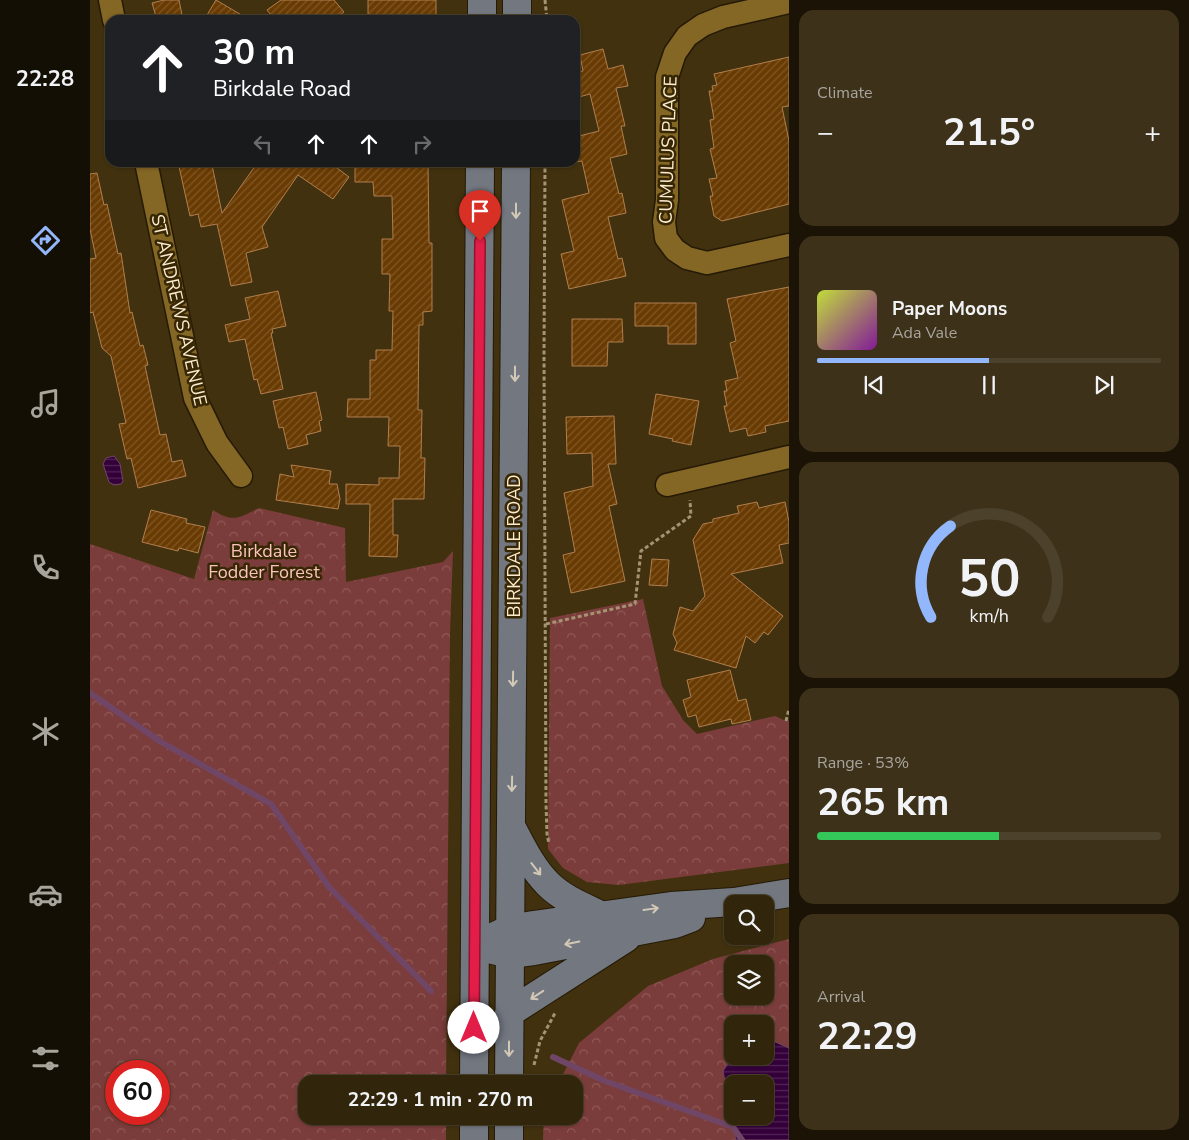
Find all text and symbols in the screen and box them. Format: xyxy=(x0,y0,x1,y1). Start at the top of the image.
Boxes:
text: 30 m xyxy=(213,29,295,76)
icon: ahead xyxy=(130,35,195,100)
text: 22:28 xyxy=(16,64,74,94)
text: Birkdale Road xyxy=(213,74,351,104)
street label: CUMULUS PLACE xyxy=(653,76,683,224)
text: Climate xyxy=(817,82,872,104)
text: 21.5° xyxy=(943,107,1035,158)
text: − xyxy=(817,114,834,152)
text: + xyxy=(1144,114,1161,152)
icon: left xyxy=(249,130,277,158)
icon: ahead xyxy=(302,130,330,158)
icon: ahead xyxy=(355,130,383,158)
icon: right xyxy=(408,130,436,158)
pin xyxy=(459,190,501,241)
icon: arrive xyxy=(466,197,494,225)
one-way arrow xyxy=(511,202,521,219)
street label: ST ANDREWS AVENUE xyxy=(145,212,213,408)
icon: directions xyxy=(28,223,63,258)
text: Paper Moons xyxy=(892,296,1007,322)
text: Ada Vale xyxy=(892,322,957,344)
one-way arrow xyxy=(510,365,520,381)
icon: previous xyxy=(860,371,888,399)
icon: pause xyxy=(975,371,1003,399)
icon: next xyxy=(1090,371,1118,399)
icon: music xyxy=(28,386,63,421)
street label: BIRKDALE ROAD xyxy=(502,474,526,618)
park label: Birkdale Fodder Forest xyxy=(208,539,320,584)
text: 50 xyxy=(958,543,1020,614)
icon: phone xyxy=(28,550,63,585)
text: km/h xyxy=(969,604,1009,628)
one-way arrow xyxy=(508,671,518,687)
icon: climate xyxy=(28,714,63,749)
text: Range · 53% xyxy=(817,752,909,774)
one-way arrow xyxy=(507,776,517,792)
text: 265 km xyxy=(817,777,949,828)
one-way arrow xyxy=(531,862,542,875)
icon: car xyxy=(28,877,63,912)
map controls xyxy=(724,895,774,1125)
button: search xyxy=(724,895,774,945)
one-way arrow xyxy=(643,904,659,914)
one-way arrow xyxy=(565,939,581,949)
button: layers xyxy=(724,955,774,1005)
text: Arrival xyxy=(817,986,865,1008)
one-way arrow xyxy=(531,990,545,1000)
position arrow xyxy=(447,1001,499,1053)
text: 22:29 xyxy=(817,1011,918,1062)
button: + xyxy=(724,1015,774,1065)
one-way arrow xyxy=(504,1040,514,1056)
icon: filters xyxy=(28,1041,63,1076)
speed limit sign: 60 xyxy=(105,1060,170,1125)
button: − xyxy=(724,1075,774,1125)
text: 22:29 · 1 min · 270 m xyxy=(348,1087,533,1113)

